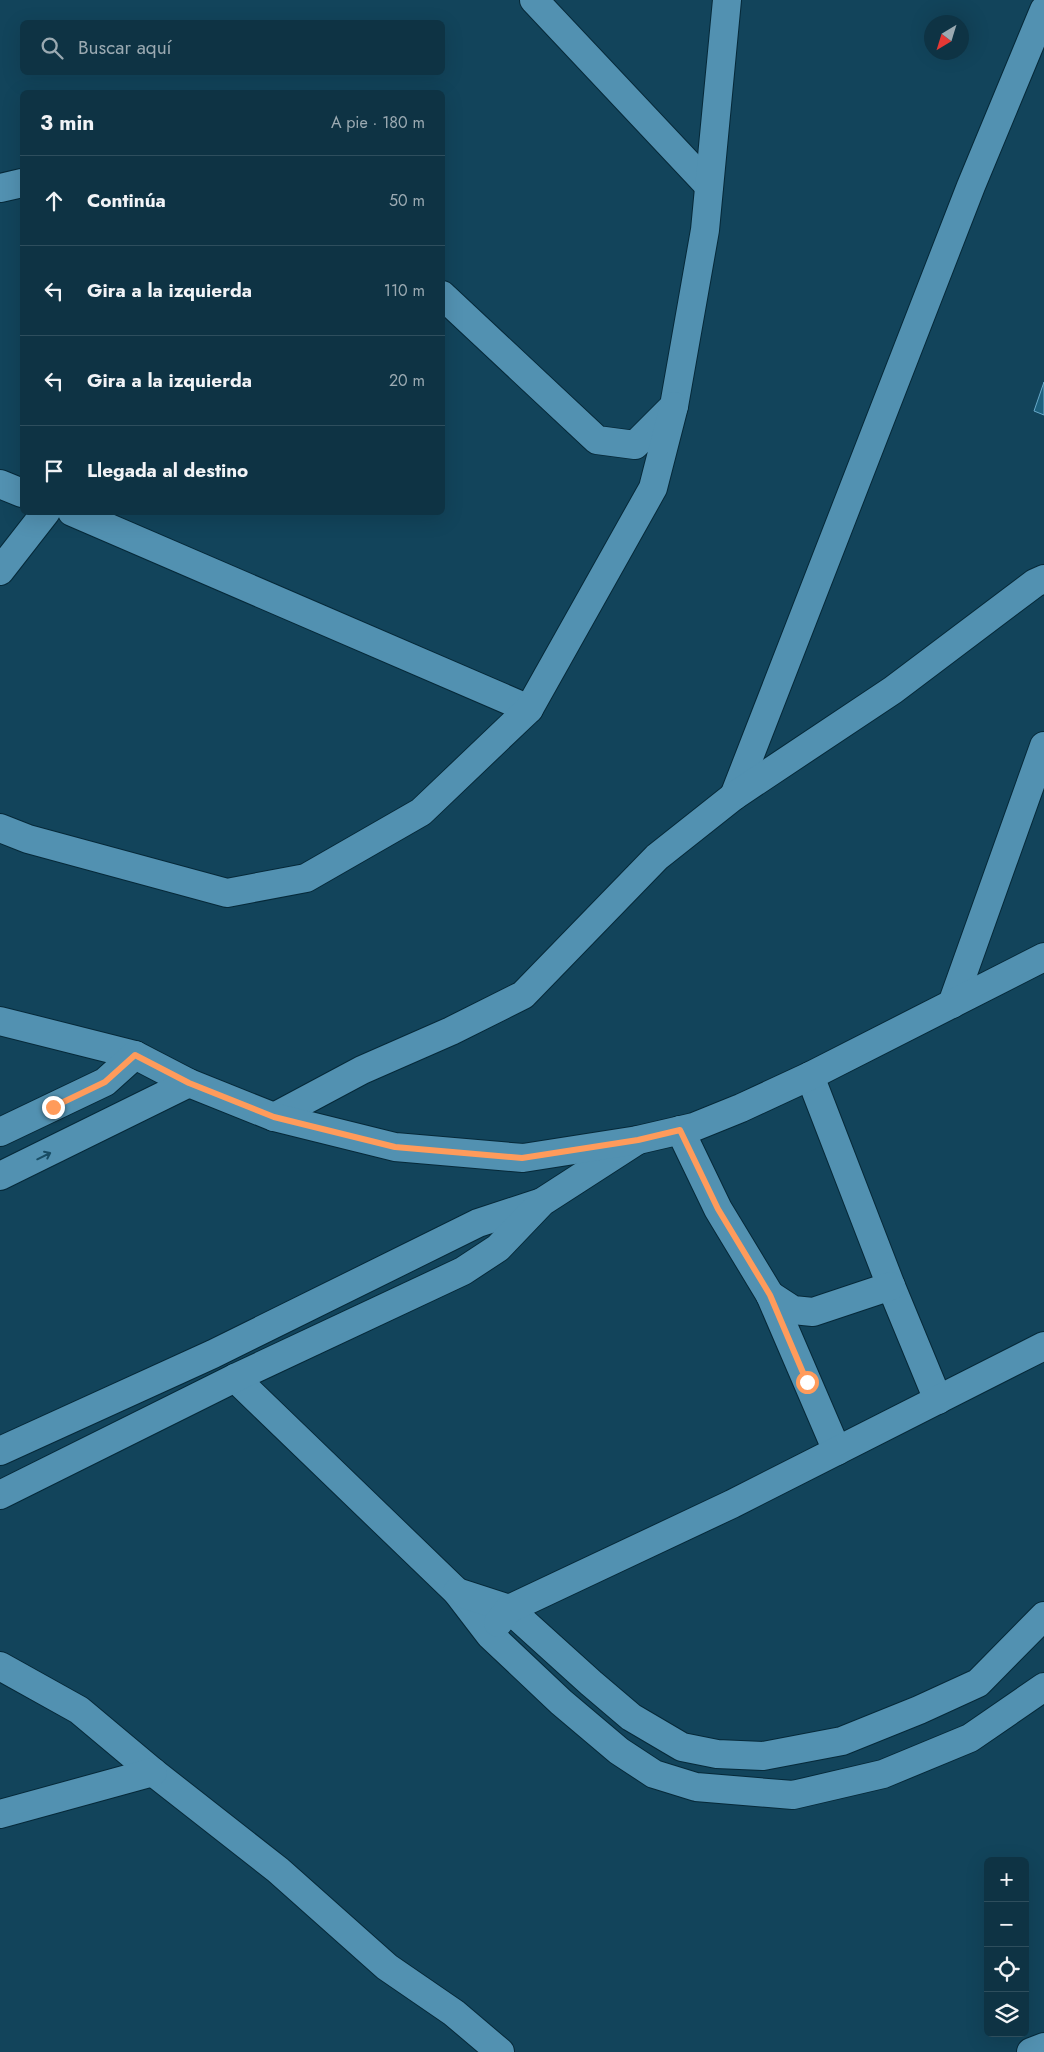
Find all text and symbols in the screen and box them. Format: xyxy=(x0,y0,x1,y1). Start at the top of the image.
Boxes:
north arrow xyxy=(924,15,969,60)
search box xyxy=(20,20,445,75)
icon: search xyxy=(38,34,66,62)
text: Buscar aquí xyxy=(78,34,172,61)
text: 3 min xyxy=(40,108,94,138)
text: A pie · 180 m xyxy=(331,111,425,134)
icon: ahead xyxy=(40,187,68,215)
text: Continúa xyxy=(87,187,166,214)
text: 50 m xyxy=(389,189,425,212)
icon: left xyxy=(40,277,68,305)
text: Gira a la izquierda xyxy=(87,277,252,304)
text: 110 m xyxy=(384,279,425,302)
icon: left xyxy=(40,367,68,395)
text: Gira a la izquierda xyxy=(87,367,252,394)
text: 20 m xyxy=(389,369,425,392)
icon: arrive xyxy=(40,457,68,485)
text: Llegada al destino xyxy=(87,457,248,484)
route end xyxy=(42,1096,65,1119)
one-way arrow xyxy=(36,1150,51,1160)
route start xyxy=(796,1371,819,1394)
map controls xyxy=(984,1857,1029,2037)
button: + xyxy=(984,1857,1029,1902)
button: − xyxy=(984,1902,1029,1947)
button: locate xyxy=(984,1947,1029,1992)
button: layers xyxy=(984,1992,1029,2037)

